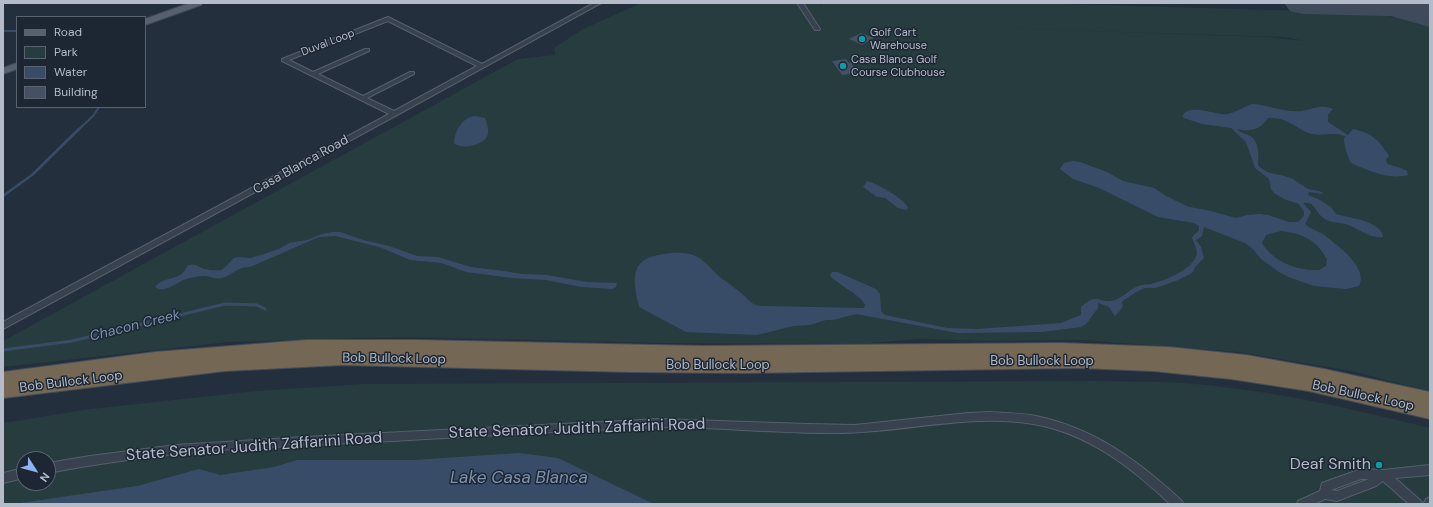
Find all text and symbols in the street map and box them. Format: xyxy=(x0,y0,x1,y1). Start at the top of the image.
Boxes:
legend xyxy=(16,16,146,108)
text: Road xyxy=(54,24,82,40)
place label: Golf Cart Warehouse xyxy=(870,26,927,52)
street label: Duval Loop xyxy=(299,27,357,59)
marker: Golf Cart Warehouse xyxy=(857,34,867,44)
text: Park xyxy=(54,44,78,60)
place label: Casa Blanca Golf Course Clubhouse xyxy=(851,53,945,79)
marker: Casa Blanca Golf Course Clubhouse xyxy=(838,61,848,71)
text: Water xyxy=(54,64,87,80)
text: Building xyxy=(54,84,98,100)
street label: Casa Blanca Road xyxy=(250,132,352,198)
water label: Chacon Creek xyxy=(88,307,182,345)
street label: Bob Bullock Loop xyxy=(342,350,446,368)
street label: Bob Bullock Loop xyxy=(990,354,1094,370)
street label: Bob Bullock Loop xyxy=(666,358,770,374)
street label: Bob Bullock Loop xyxy=(19,368,123,396)
street label: Bob Bullock Loop xyxy=(1311,378,1415,414)
street label: State Senator Judith Zaffarini Road xyxy=(448,415,706,443)
street label: State Senator Judith Zaffarini Road xyxy=(125,428,383,466)
north arrow xyxy=(16,451,56,491)
place label: Deaf Smith xyxy=(1290,455,1371,475)
marker: Deaf Smith xyxy=(1374,460,1384,470)
water label: Lake Casa Blanca xyxy=(450,469,588,489)
text: N xyxy=(37,470,53,485)

